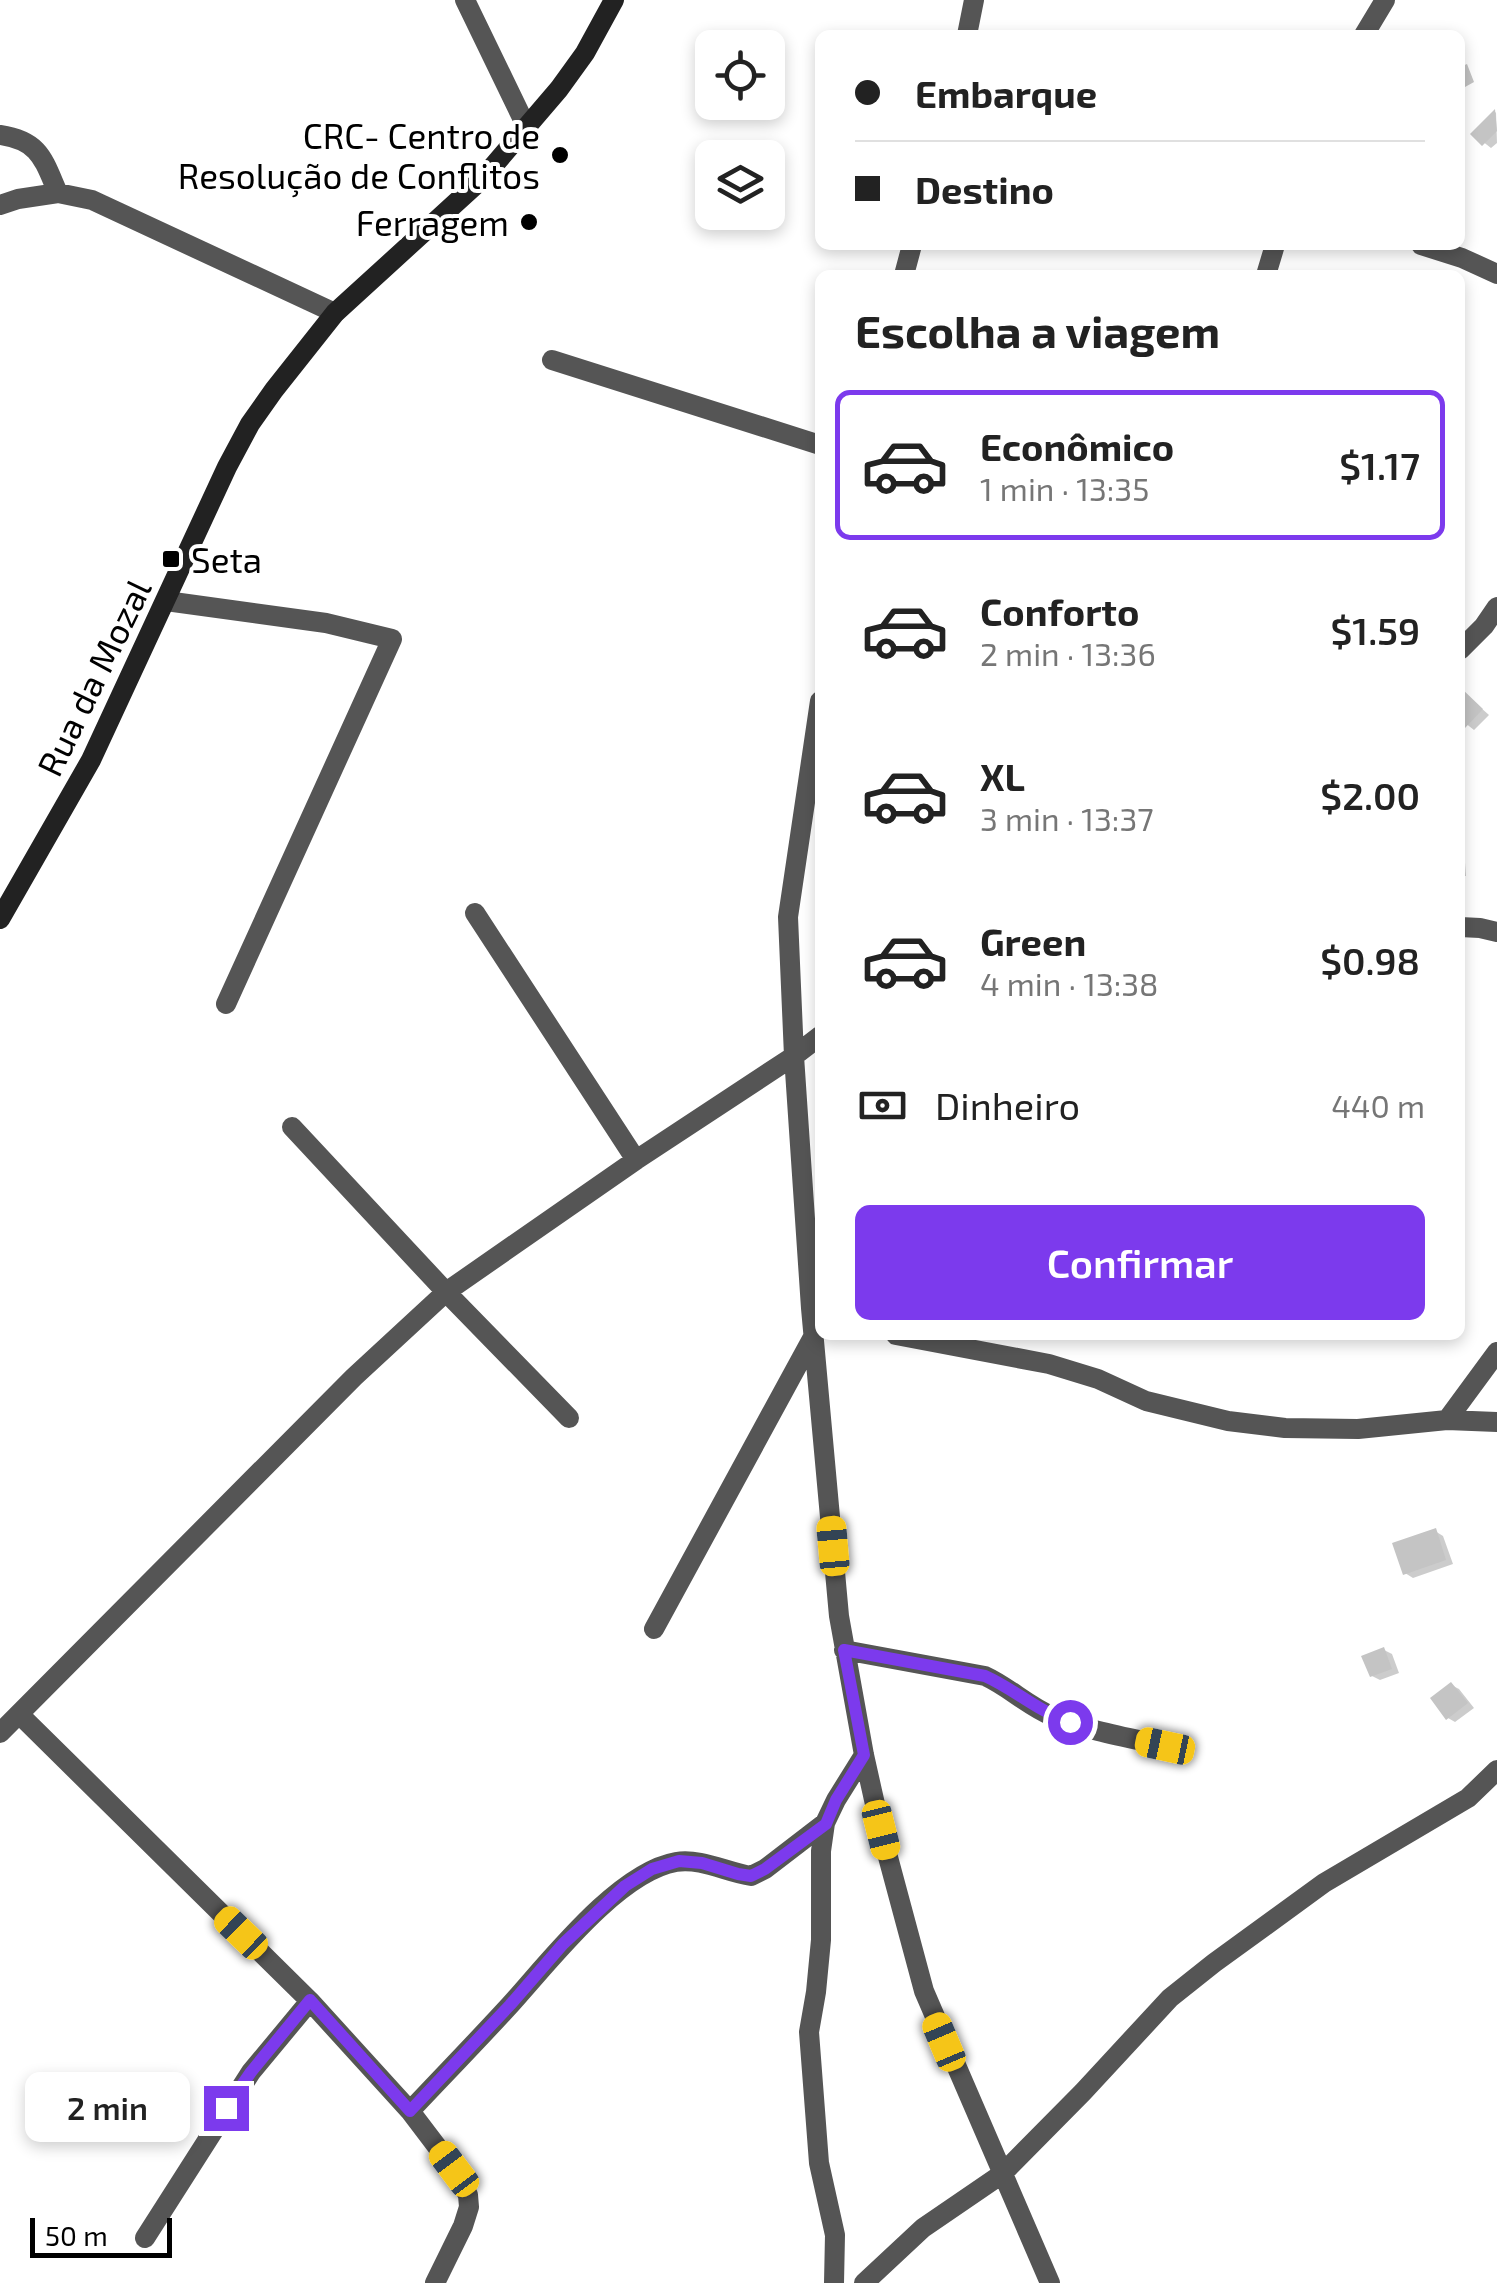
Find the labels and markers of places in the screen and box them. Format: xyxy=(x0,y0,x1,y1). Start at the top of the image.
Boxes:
place label: CRC- Centro de Resolução de Conflitos xyxy=(178,114,540,198)
marker: CRC- Centro de Resolução de Conflitos xyxy=(549,144,571,166)
place label: Ferragem xyxy=(356,201,509,243)
marker: Ferragem xyxy=(518,211,540,233)
place label: Seta xyxy=(191,538,262,580)
marker: Seta xyxy=(160,548,182,570)

